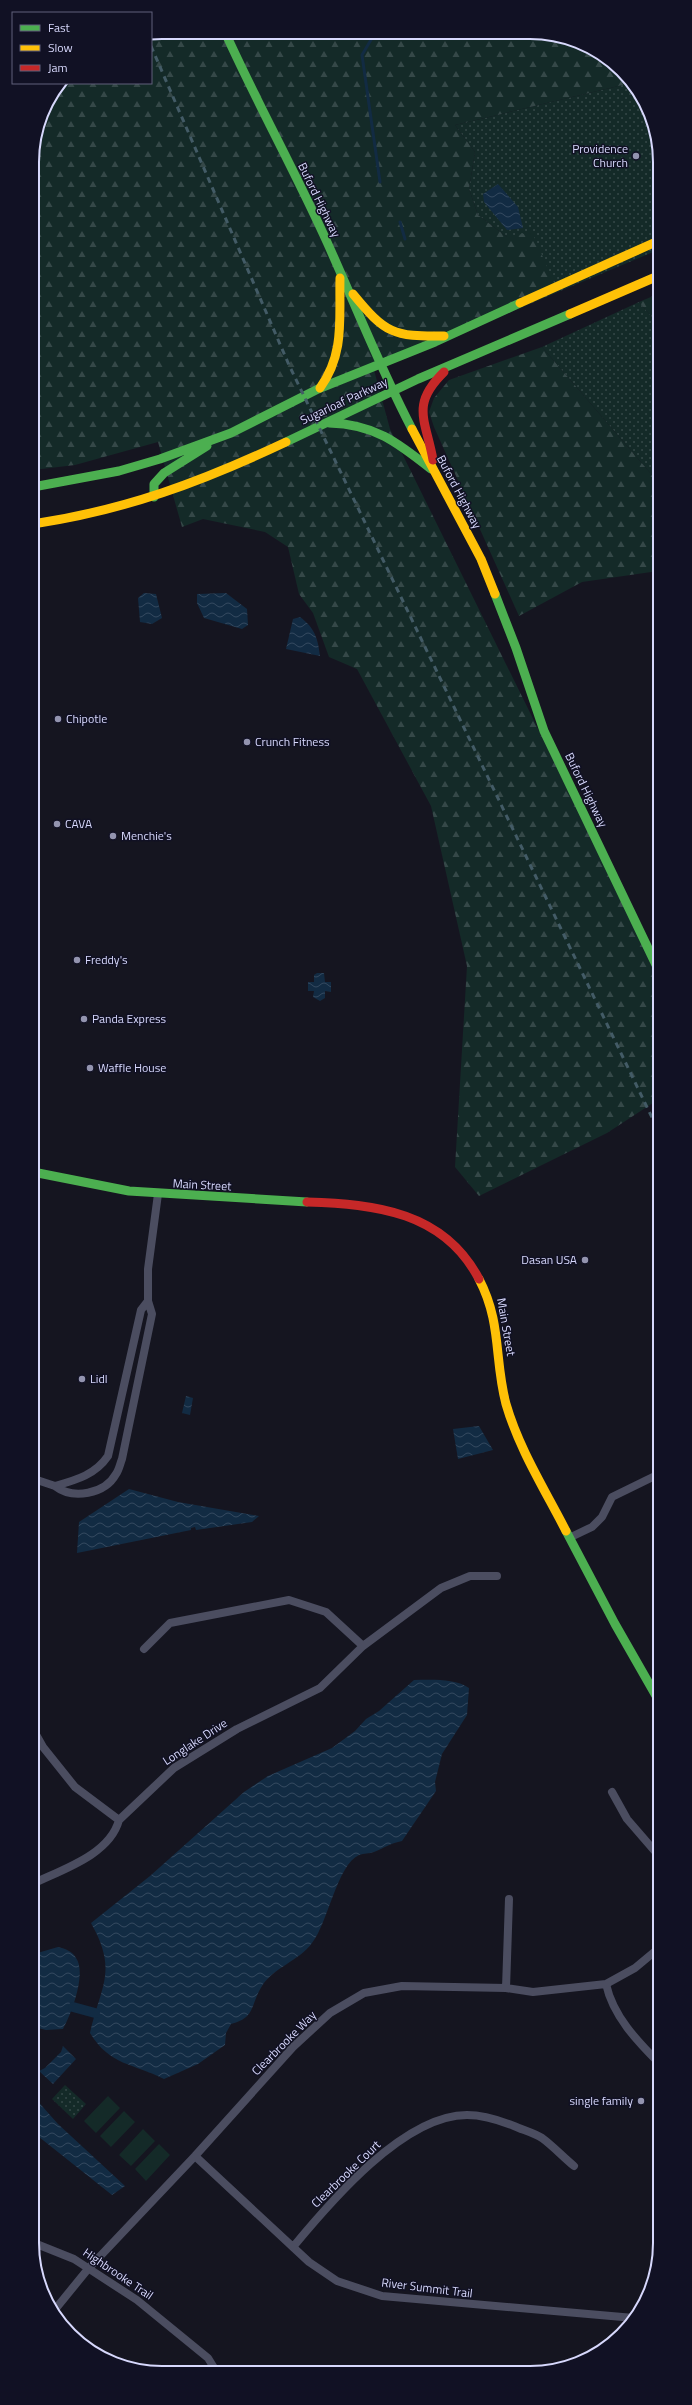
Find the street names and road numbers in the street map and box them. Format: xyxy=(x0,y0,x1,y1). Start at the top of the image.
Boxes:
street label: Buford Highway xyxy=(293,159,346,241)
street label: Sugarloaf Parkway xyxy=(297,372,391,429)
street label: Buford Highway xyxy=(432,452,487,532)
street label: Buford Highway xyxy=(560,749,613,831)
street label: Main Street xyxy=(172,1173,233,1196)
street label: Main Street xyxy=(492,1296,521,1358)
street label: Longlake Drive xyxy=(159,1713,231,1770)
street label: Clearbrooke Way xyxy=(247,2006,321,2079)
street label: Clearbrooke Court xyxy=(307,2135,385,2212)
street label: Highbrooke Trail xyxy=(79,2243,157,2304)
street label: River Summit Trail xyxy=(380,2272,474,2303)

